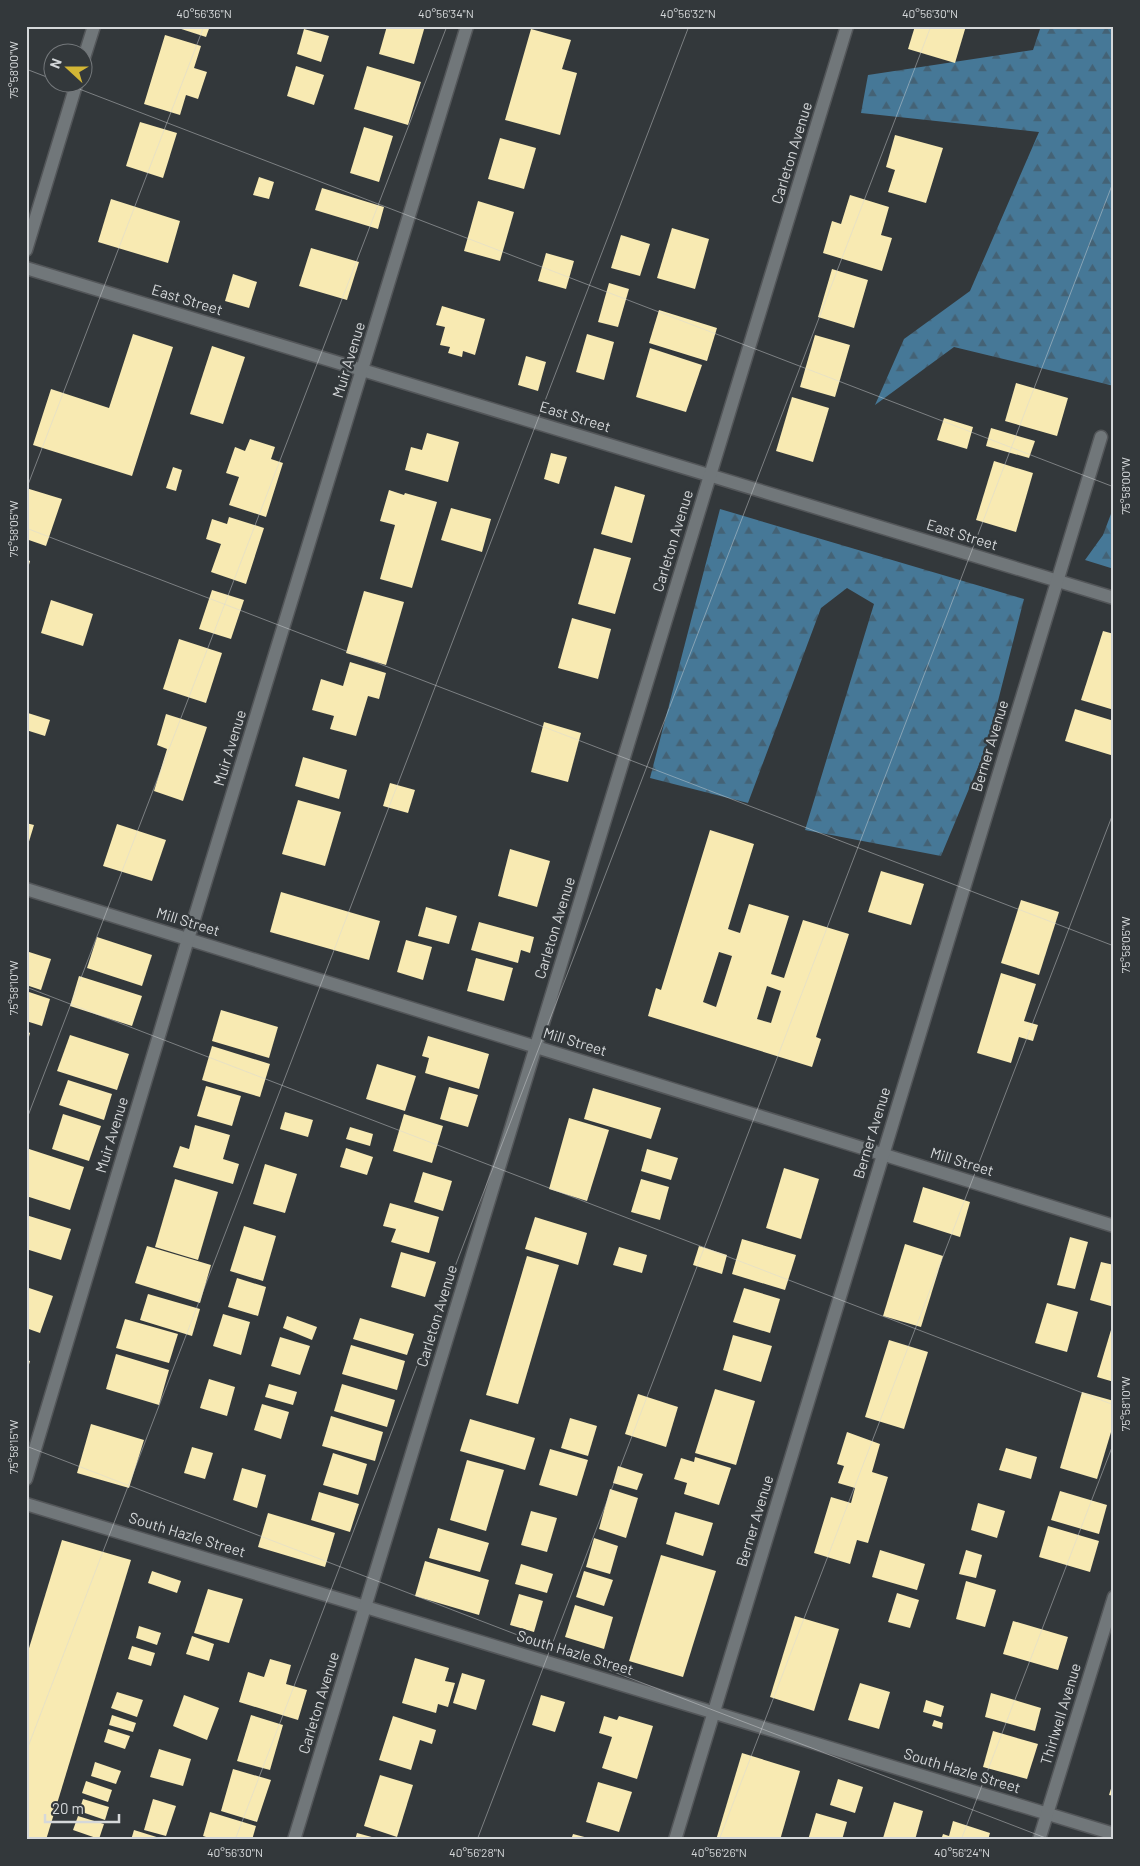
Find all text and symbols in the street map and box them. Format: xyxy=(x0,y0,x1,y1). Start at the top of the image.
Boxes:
text: 40°56'36"N xyxy=(176,6,232,20)
text: 40°56'34"N xyxy=(418,6,474,20)
text: 40°56'32"N xyxy=(660,6,716,20)
text: 40°56'30"N xyxy=(902,6,958,20)
text: 75°58'00"W xyxy=(6,41,20,99)
north arrow xyxy=(42,42,92,92)
text: N xyxy=(46,56,65,71)
street label: Carleton Avenue xyxy=(767,100,815,206)
street label: East Street xyxy=(150,280,225,318)
street label: Muir Avenue xyxy=(328,319,368,400)
street label: East Street xyxy=(538,397,613,435)
text: 75°58'00"W xyxy=(1118,457,1132,515)
street label: Carleton Avenue xyxy=(648,488,696,594)
text: 75°58'05"W xyxy=(6,500,20,558)
street label: East Street xyxy=(925,515,1000,553)
street label: Berner Avenue xyxy=(967,698,1012,794)
street label: Muir Avenue xyxy=(209,707,249,788)
street label: Carleton Avenue xyxy=(530,875,578,981)
street label: Mill Street xyxy=(154,903,222,939)
text: 75°58'05"W xyxy=(1118,916,1132,974)
text: 75°58'10"W xyxy=(6,960,20,1016)
street label: Mill Street xyxy=(541,1023,609,1059)
street label: Berner Avenue xyxy=(849,1085,894,1181)
street label: Muir Avenue xyxy=(91,1094,131,1175)
street label: Mill Street xyxy=(928,1143,996,1179)
street label: Carleton Avenue xyxy=(412,1263,460,1369)
text: 75°58'10"W xyxy=(1118,1376,1132,1432)
text: 75°58'15"W xyxy=(6,1419,20,1474)
street label: Berner Avenue xyxy=(732,1473,777,1569)
street label: South Hazle Street xyxy=(127,1508,248,1560)
street label: South Hazle Street xyxy=(515,1626,636,1678)
street label: Carleton Avenue xyxy=(294,1650,342,1756)
street label: Thirlwell Avenue xyxy=(1036,1661,1084,1767)
street label: South Hazle Street xyxy=(902,1744,1023,1796)
scale bar xyxy=(45,1791,119,1823)
text: 20 m xyxy=(52,1799,84,1817)
text: 40°56'30"N xyxy=(207,1845,263,1859)
text: 40°56'28"N xyxy=(449,1845,505,1859)
text: 40°56'26"N xyxy=(691,1845,747,1859)
text: 40°56'24"N xyxy=(934,1845,990,1859)

